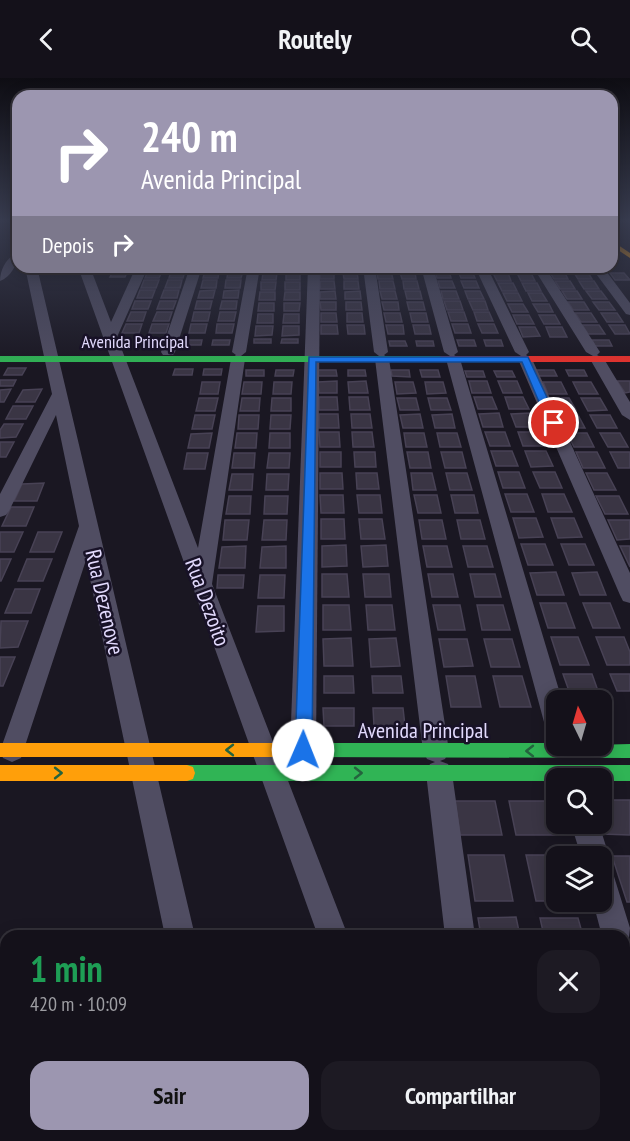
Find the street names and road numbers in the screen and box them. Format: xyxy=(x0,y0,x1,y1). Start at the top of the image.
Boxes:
street label: Avenida Principal xyxy=(82,330,189,353)
street label: Rua Dezenove xyxy=(79,547,131,657)
street label: Rua Dezoito xyxy=(179,554,237,650)
street label: Avenida Principal xyxy=(358,716,489,744)

